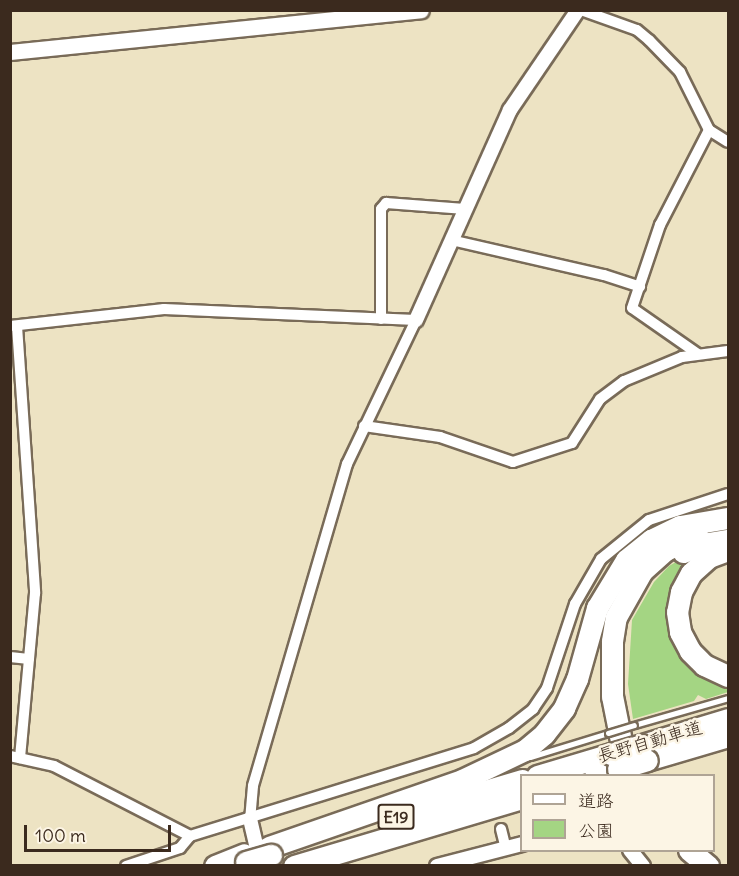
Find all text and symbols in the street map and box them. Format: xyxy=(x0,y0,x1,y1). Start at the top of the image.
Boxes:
street label: 長野自動車道 xyxy=(595,717,705,767)
legend xyxy=(520,774,715,852)
text: 道路 xyxy=(578,789,614,812)
road number: E19 xyxy=(376,804,416,830)
scale bar xyxy=(27,813,174,851)
text: 公園 xyxy=(578,819,614,842)
text: 100 m xyxy=(35,824,86,847)

